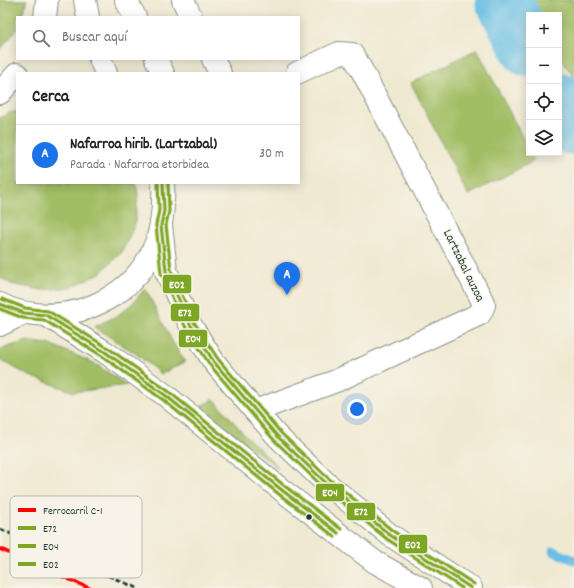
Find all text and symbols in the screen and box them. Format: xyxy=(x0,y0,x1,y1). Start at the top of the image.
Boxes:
map controls xyxy=(526,12,562,156)
button: + xyxy=(526,12,562,48)
search box xyxy=(16,16,300,60)
icon: search xyxy=(30,27,52,49)
text: Buscar aquí xyxy=(62,27,127,49)
button: − xyxy=(526,48,562,84)
button: locate xyxy=(526,84,562,120)
text: Cerca xyxy=(32,86,69,110)
button: layers xyxy=(526,120,562,156)
text: Nafarroa hirib. (Lartzabal) xyxy=(70,134,217,156)
text: A xyxy=(41,145,49,164)
text: 30 m xyxy=(259,145,284,164)
text: Parada · Nafarroa etorbidea xyxy=(70,156,209,175)
street label: Lartzabal auzoa xyxy=(437,227,489,306)
pin: A xyxy=(274,262,300,295)
line badge: E02 xyxy=(162,274,192,294)
text: E02 xyxy=(169,278,185,294)
line badge: E72 xyxy=(170,303,200,322)
text: E72 xyxy=(178,306,192,322)
line badge: E04 xyxy=(178,329,208,348)
text: E04 xyxy=(185,332,201,348)
your location xyxy=(347,399,367,419)
line badge: E04 xyxy=(315,483,345,502)
text: E04 xyxy=(322,486,338,502)
legend xyxy=(10,496,142,578)
line badge: E72 xyxy=(346,502,376,521)
text: Ferrocarril C-1 xyxy=(43,504,102,520)
text: E72 xyxy=(354,505,368,521)
unlabelled marker xyxy=(304,512,314,522)
text: E72 xyxy=(43,522,57,538)
line badge: E02 xyxy=(398,534,428,554)
text: E02 xyxy=(405,538,421,554)
text: E04 xyxy=(43,540,59,556)
text: E02 xyxy=(43,558,59,574)

